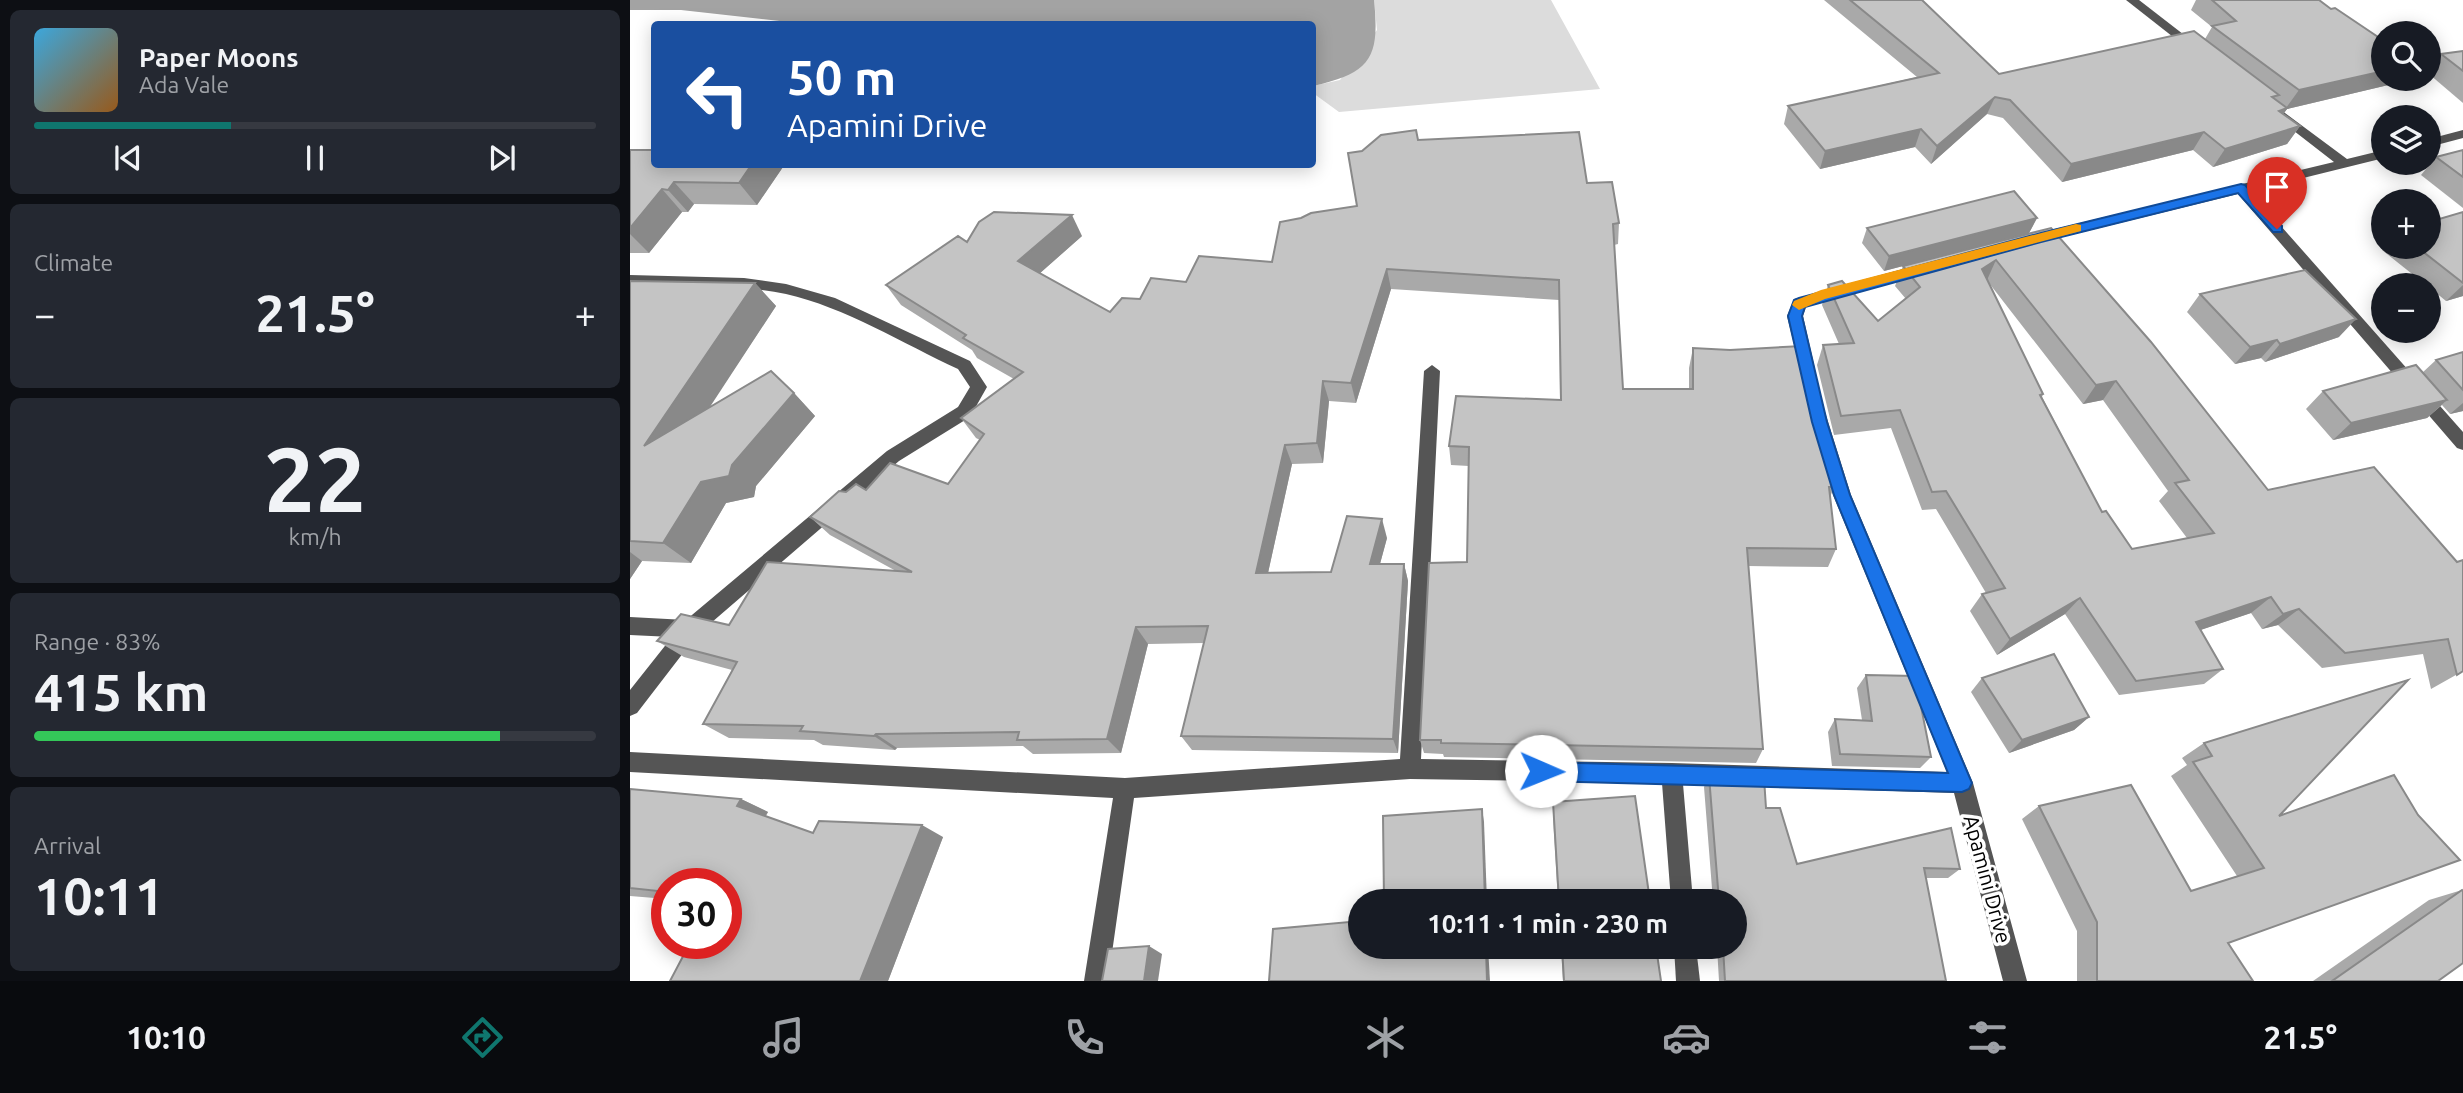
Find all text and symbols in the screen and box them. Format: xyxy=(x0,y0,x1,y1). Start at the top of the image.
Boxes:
map controls xyxy=(2371,21,2441,343)
button: search xyxy=(2371,21,2441,91)
text: Paper Moons xyxy=(139,43,298,72)
icon: left xyxy=(672,49,763,140)
text: 50 m xyxy=(787,49,896,104)
text: Ada Vale xyxy=(139,72,229,97)
button: layers xyxy=(2371,105,2441,175)
text: Apamini Drive xyxy=(787,107,987,143)
icon: previous xyxy=(109,139,147,177)
icon: pause xyxy=(296,139,334,177)
icon: next xyxy=(483,139,521,177)
pin xyxy=(2247,157,2307,229)
icon: arrive xyxy=(2258,168,2296,206)
button: + xyxy=(2371,189,2441,259)
text: Climate xyxy=(34,250,113,275)
button: − xyxy=(2371,273,2441,343)
text: 21.5° xyxy=(255,284,375,342)
text: − xyxy=(34,293,55,335)
text: + xyxy=(575,293,596,335)
text: 22 xyxy=(264,427,366,529)
text: km/h xyxy=(288,524,342,549)
text: Range · 83% xyxy=(34,629,161,654)
text: 415 km xyxy=(34,663,208,721)
position arrow xyxy=(1504,734,1578,808)
street label: Apamini Drive xyxy=(1959,812,2017,946)
text: Arrival xyxy=(34,833,101,858)
text: 10:11 xyxy=(34,867,164,925)
speed limit sign: 30 xyxy=(651,868,742,959)
text: 10:11 · 1 min · 230 m xyxy=(1427,909,1668,938)
icon: directions xyxy=(458,1013,507,1062)
icon: music xyxy=(759,1013,808,1062)
icon: phone xyxy=(1060,1013,1109,1062)
icon: climate xyxy=(1361,1013,1410,1062)
icon: car xyxy=(1662,1013,1711,1062)
icon: filters xyxy=(1963,1013,2012,1062)
text: 10:10 xyxy=(126,1019,206,1055)
text: 21.5° xyxy=(2264,1019,2337,1055)

